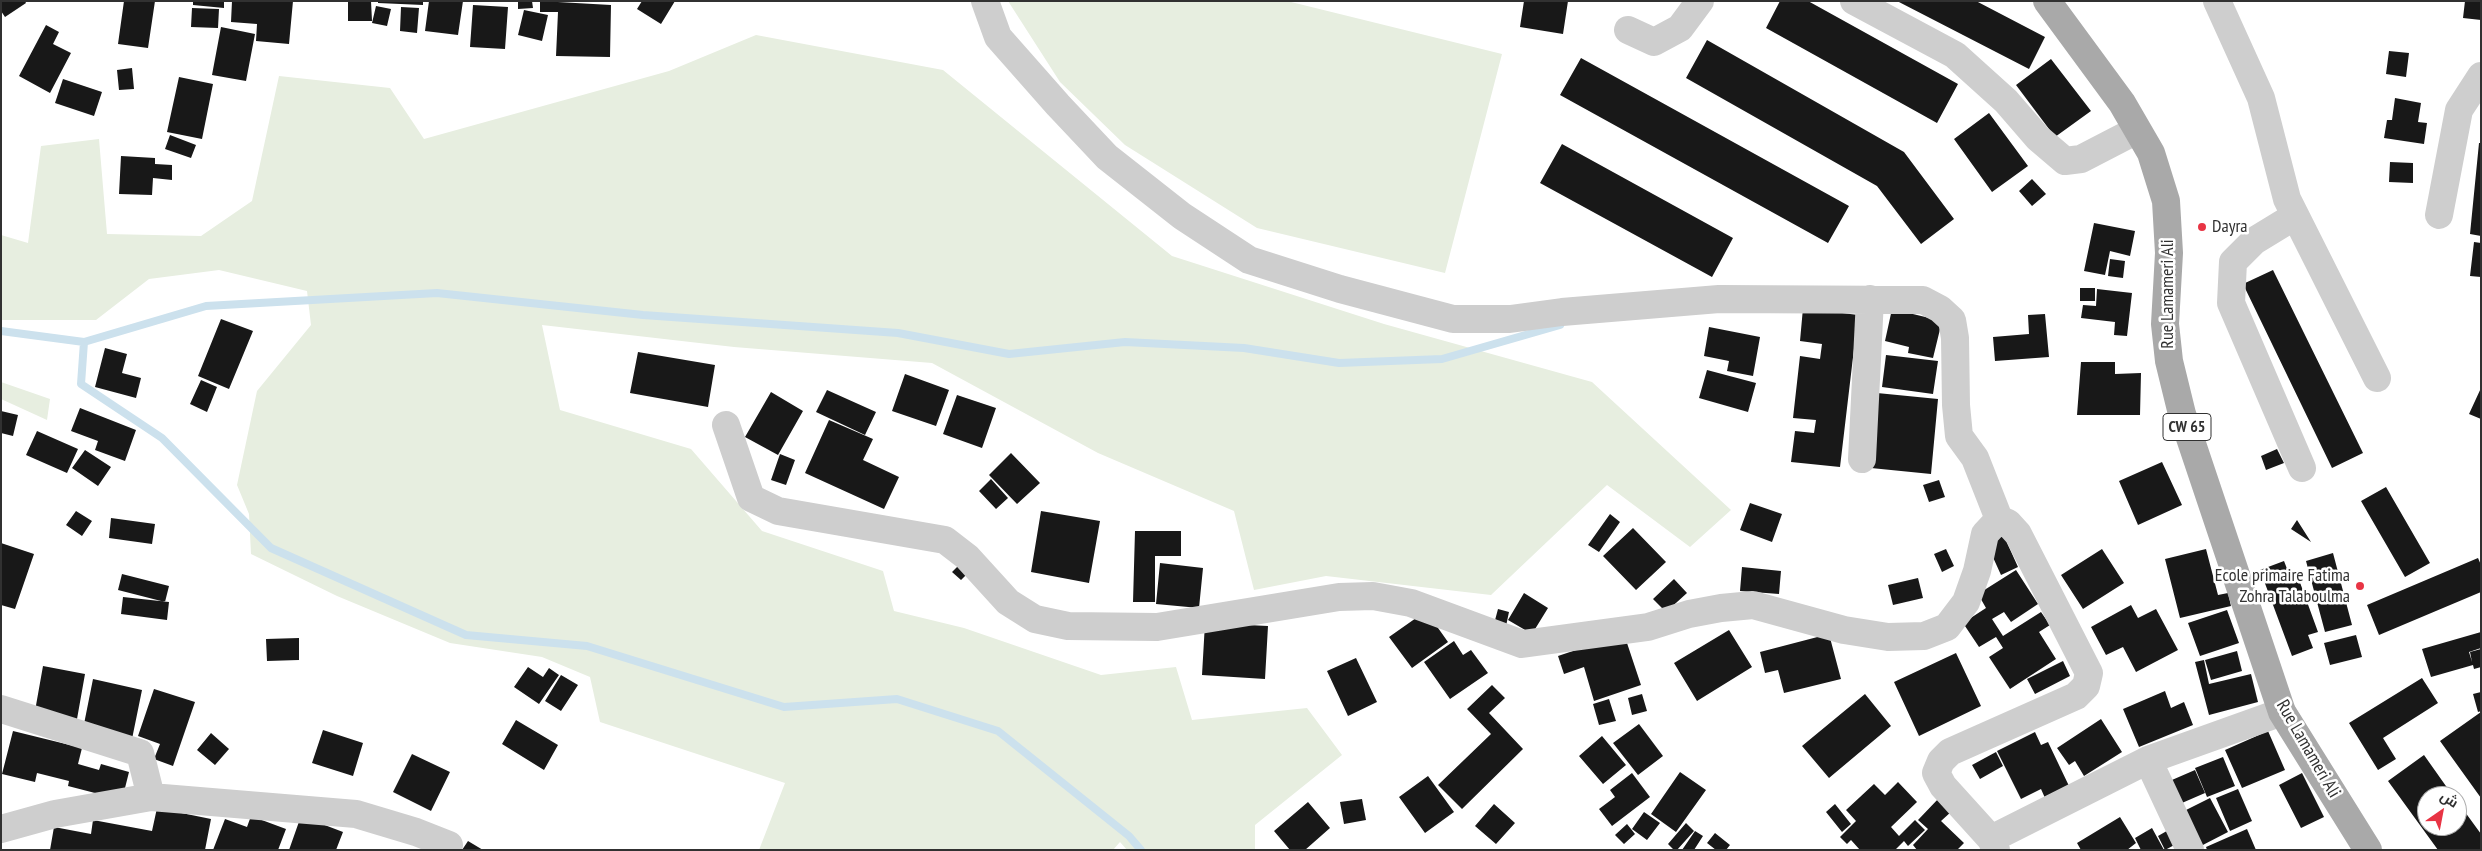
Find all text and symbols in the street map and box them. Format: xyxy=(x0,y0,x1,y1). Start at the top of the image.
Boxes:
place label: Dayra xyxy=(2212,216,2248,238)
marker: Dayra xyxy=(2196,221,2208,233)
street label: Rue Lamameri Ali xyxy=(2157,239,2179,349)
road number: CW 65 xyxy=(2163,414,2211,441)
place label: Ecole primaire Fatima Zohra Talaboulma xyxy=(2215,565,2350,608)
marker: Ecole primaire Fatima Zohra Talaboulma xyxy=(2354,580,2366,592)
street label: Rue Lamameri Ali xyxy=(2271,696,2345,802)
north arrow xyxy=(2417,786,2467,836)
text: ش xyxy=(2437,787,2462,812)

